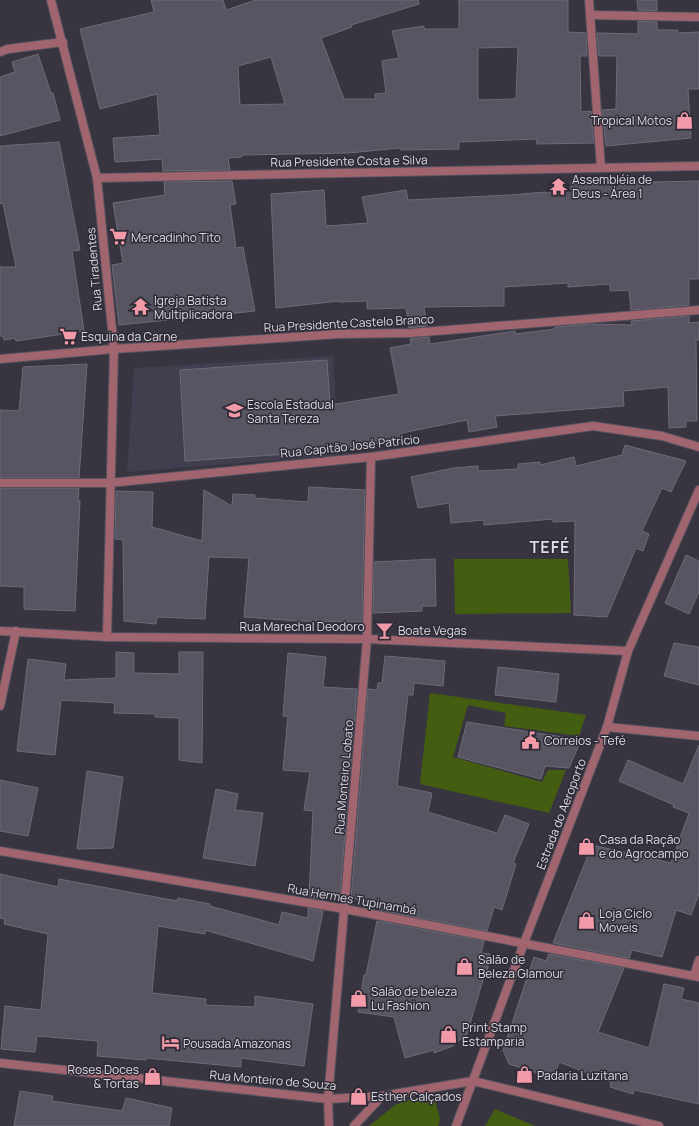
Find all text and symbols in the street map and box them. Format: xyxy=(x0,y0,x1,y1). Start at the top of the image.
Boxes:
shop icon: Tropical Motos xyxy=(675,110,695,130)
place label: Tropical Motos xyxy=(591,112,672,129)
street label: Rua Presidente Costa e Silva xyxy=(270,151,428,171)
place label: Assembléia de Deus - Área 1 xyxy=(572,171,652,202)
temple icon: Assembléia de Deus - Área 1 xyxy=(549,176,569,196)
street label: Rua Tiradentes xyxy=(82,227,106,311)
supermarket icon: Mercadinho Tito xyxy=(108,227,128,247)
place label: Mercadinho Tito xyxy=(131,229,221,246)
place label: Igreja Batista Multiplicadora xyxy=(154,292,233,323)
temple icon: Igreja Batista Multiplicadora xyxy=(131,297,151,317)
street label: Rua Presidente Castelo Branco xyxy=(263,310,435,336)
supermarket icon: Esquina da Carne xyxy=(58,326,78,346)
place label: Esquina da Carne xyxy=(81,328,177,345)
place label: Escola Estadual Santa Tereza xyxy=(247,396,334,427)
school or university icon: Escola Estadual Santa Tereza xyxy=(224,401,244,421)
street label: Rua Capitão José Patrício xyxy=(279,430,421,462)
district label: TEFÉ xyxy=(530,536,570,558)
street label: Rua Marechal Deodoro xyxy=(239,618,365,635)
bar icon: Boate Vegas xyxy=(375,620,395,640)
place label: Boate Vegas xyxy=(398,622,467,639)
street label: Rua Monteiro Lobato xyxy=(331,719,357,835)
public building icon: Correios - Tefé xyxy=(521,730,541,750)
place label: Correios - Tefé xyxy=(544,732,626,749)
street label: Estrada do Aeroporto xyxy=(532,756,590,872)
place label: Casa da Ração e do Agrocampo xyxy=(599,831,689,862)
shop icon: Casa da Ração e do Agrocampo xyxy=(576,836,596,856)
street label: Rua Hermes Tupinambá xyxy=(286,879,418,919)
place label: Loja Ciclo Moveis xyxy=(599,905,652,936)
shop icon: Loja Ciclo Moveis xyxy=(576,910,596,930)
place label: Salão de Beleza Glamour xyxy=(478,951,565,982)
shop icon: Salão de Beleza Glamour xyxy=(455,956,475,976)
place label: Salão de beleza Lu Fashion xyxy=(371,983,457,1014)
shop icon: Salão de beleza Lu Fashion xyxy=(348,988,368,1008)
place label: Print Stamp Estamparia xyxy=(462,1019,527,1050)
shop icon: Print Stamp Estamparia xyxy=(439,1024,459,1044)
hotel icon: Pousada Amazonas xyxy=(160,1033,180,1053)
place label: Pousada Amazonas xyxy=(183,1035,291,1052)
place label: Roses Doces & Tortas xyxy=(67,1061,139,1092)
shop icon: Padaria Luzitana xyxy=(514,1065,534,1085)
shop icon: Roses Doces & Tortas xyxy=(142,1066,162,1086)
street label: Rua Monteiro de Souza xyxy=(209,1066,337,1094)
place label: Padaria Luzitana xyxy=(537,1067,628,1084)
shop icon: Esther Calçados xyxy=(348,1086,368,1106)
place label: Esther Calçados xyxy=(371,1088,462,1105)

